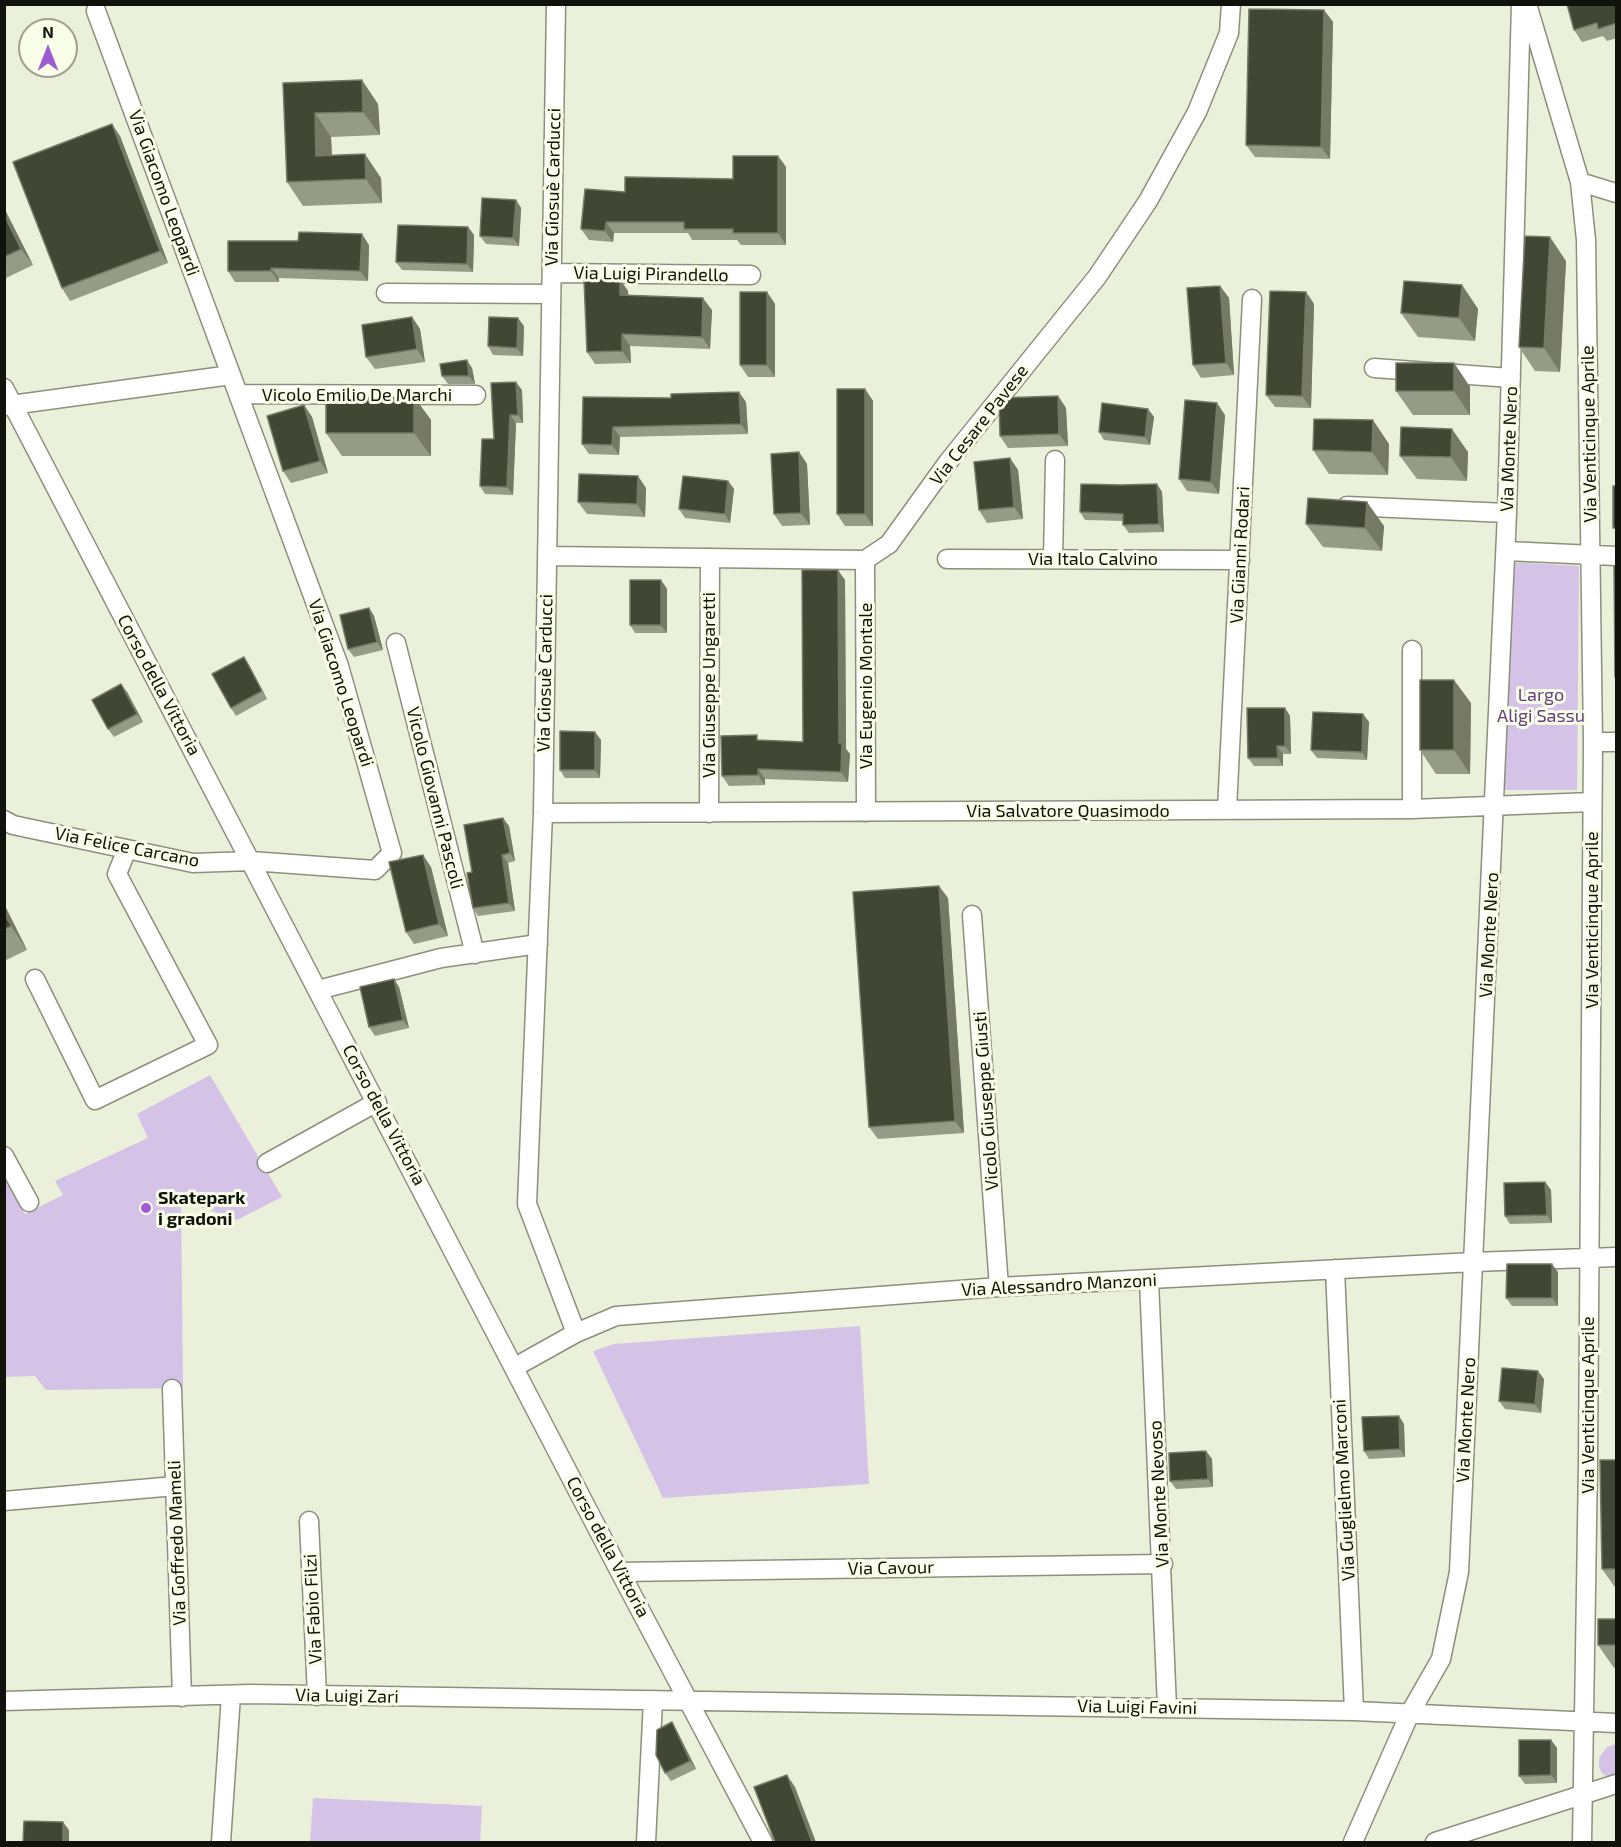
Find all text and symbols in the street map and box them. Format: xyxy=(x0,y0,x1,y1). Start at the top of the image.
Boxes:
north arrow xyxy=(18,18,78,78)
text: N xyxy=(42,22,54,41)
street label: Via Giacomo Leopardi xyxy=(124,107,204,279)
street label: Via Giosuè Carducci xyxy=(541,108,565,266)
street label: Via Luigi Pirandello xyxy=(573,262,729,286)
street label: Via Venticinque Aprile xyxy=(1577,345,1601,523)
street label: Via Cesare Pavese xyxy=(925,360,1033,490)
street label: Vicolo Emilio De Marchi xyxy=(262,384,452,406)
street label: Via Monte Nero xyxy=(1496,386,1522,512)
street label: Via Gianni Rodari xyxy=(1226,486,1254,624)
street label: Via Italo Calvino xyxy=(1028,548,1158,570)
street label: Via Giuseppe Ungaretti xyxy=(698,592,720,778)
street label: Via Giosuè Carducci xyxy=(533,594,557,752)
street label: Via Giacomo Leopardi xyxy=(304,596,378,770)
street label: Via Eugenio Montale xyxy=(855,603,877,769)
street label: Corso della Vittoria xyxy=(113,611,205,759)
park label: Largo Aligi Sassu xyxy=(1497,684,1585,726)
street label: Vicolo Giovanni Pascoli xyxy=(402,705,468,891)
street label: Via Salvatore Quasimodo xyxy=(966,800,1170,822)
street label: Via Felice Carcano xyxy=(53,822,201,872)
street label: Via Venticinque Aprile xyxy=(1581,831,1603,1009)
street label: Via Monte Nero xyxy=(1475,872,1503,998)
street label: Vicolo Giuseppe Giusti xyxy=(969,1011,1003,1191)
street label: Corso della Vittoria xyxy=(338,1041,430,1189)
place label: Skatepark i gradoni xyxy=(158,1187,245,1230)
marker: Skatepark i gradoni xyxy=(139,1201,153,1215)
street label: Via Alessandro Manzoni xyxy=(961,1269,1157,1301)
street label: Via Venticinque Aprile xyxy=(1577,1316,1599,1494)
street label: Via Monte Nero xyxy=(1452,1357,1480,1483)
street label: Via Guglielmo Marconi xyxy=(1328,1398,1360,1582)
street label: Via Monte Nevoso xyxy=(1144,1420,1174,1568)
street label: Via Goffredo Mameli xyxy=(163,1460,191,1626)
street label: Corso della Vittoria xyxy=(562,1473,654,1621)
street label: Via Fabio Filzi xyxy=(299,1553,327,1665)
street label: Via Cavour xyxy=(848,1556,934,1580)
street label: Via Luigi Zari xyxy=(295,1684,399,1708)
street label: Via Luigi Favini xyxy=(1077,1695,1197,1719)

